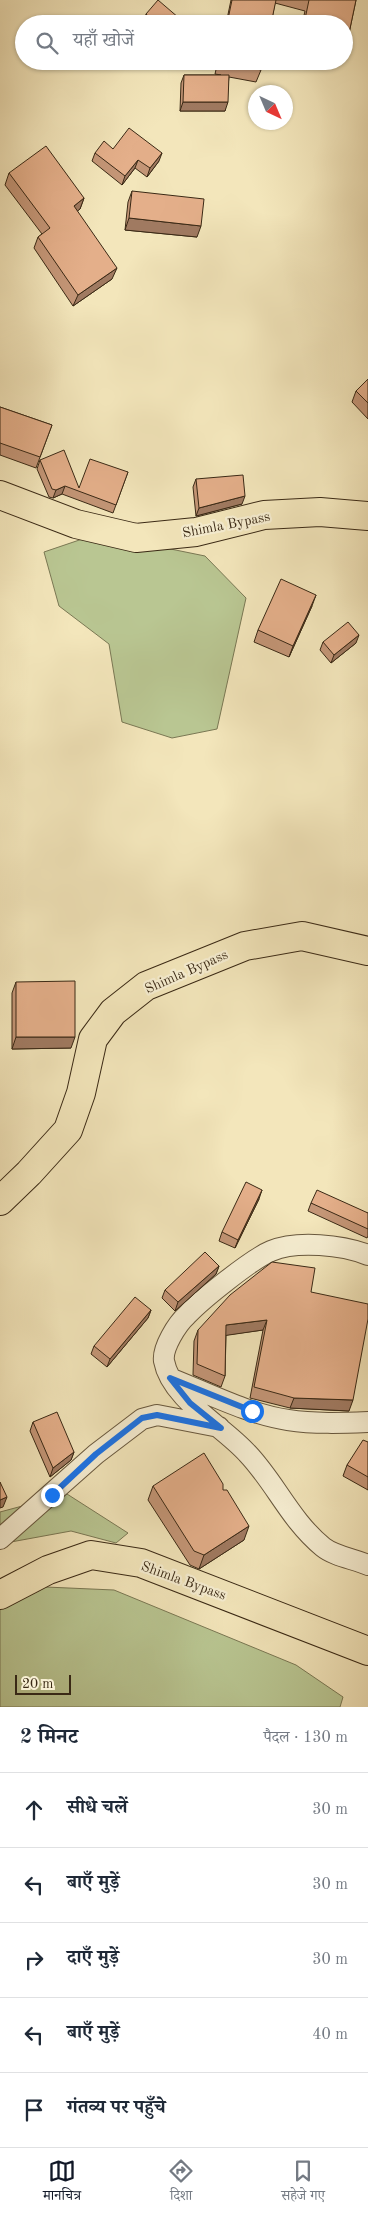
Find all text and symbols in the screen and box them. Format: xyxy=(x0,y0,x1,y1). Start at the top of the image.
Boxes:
search box xyxy=(15,15,353,70)
icon: search xyxy=(33,29,61,57)
text: यहाँ खोजें xyxy=(73,32,134,51)
north arrow xyxy=(248,85,293,130)
street label: Shimla Bypass xyxy=(181,510,271,540)
street label: Shimla Bypass xyxy=(143,947,230,996)
route start xyxy=(241,1400,264,1423)
route end xyxy=(41,1484,64,1507)
street label: Shimla Bypass xyxy=(139,1559,228,1603)
scale bar xyxy=(15,1672,71,1695)
text: 20 m xyxy=(22,1677,53,1691)
text: 2 मिनट xyxy=(20,1727,78,1748)
text: पैदल · 130 m xyxy=(263,1730,348,1746)
icon: ahead xyxy=(20,1796,48,1824)
text: सीधे चलें xyxy=(67,1799,127,1818)
text: 30 m xyxy=(312,1802,348,1818)
icon: left xyxy=(20,1871,48,1899)
text: बाएँ मुड़ें xyxy=(67,1874,119,1893)
text: 30 m xyxy=(312,1877,348,1893)
icon: right xyxy=(20,1946,48,1974)
text: दाएँ मुड़ें xyxy=(67,1949,119,1968)
text: 30 m xyxy=(312,1952,348,1968)
icon: left xyxy=(20,2021,48,2049)
text: बाएँ मुड़ें xyxy=(67,2024,119,2043)
text: 40 m xyxy=(312,2027,348,2043)
icon: arrive xyxy=(20,2096,48,2124)
text: गंतव्य पर पहुँचे xyxy=(67,2099,166,2118)
tab: मानचित्र xyxy=(43,2157,81,2209)
tab: दिशा xyxy=(167,2157,195,2209)
tab: सहेजे गए xyxy=(281,2157,325,2209)

